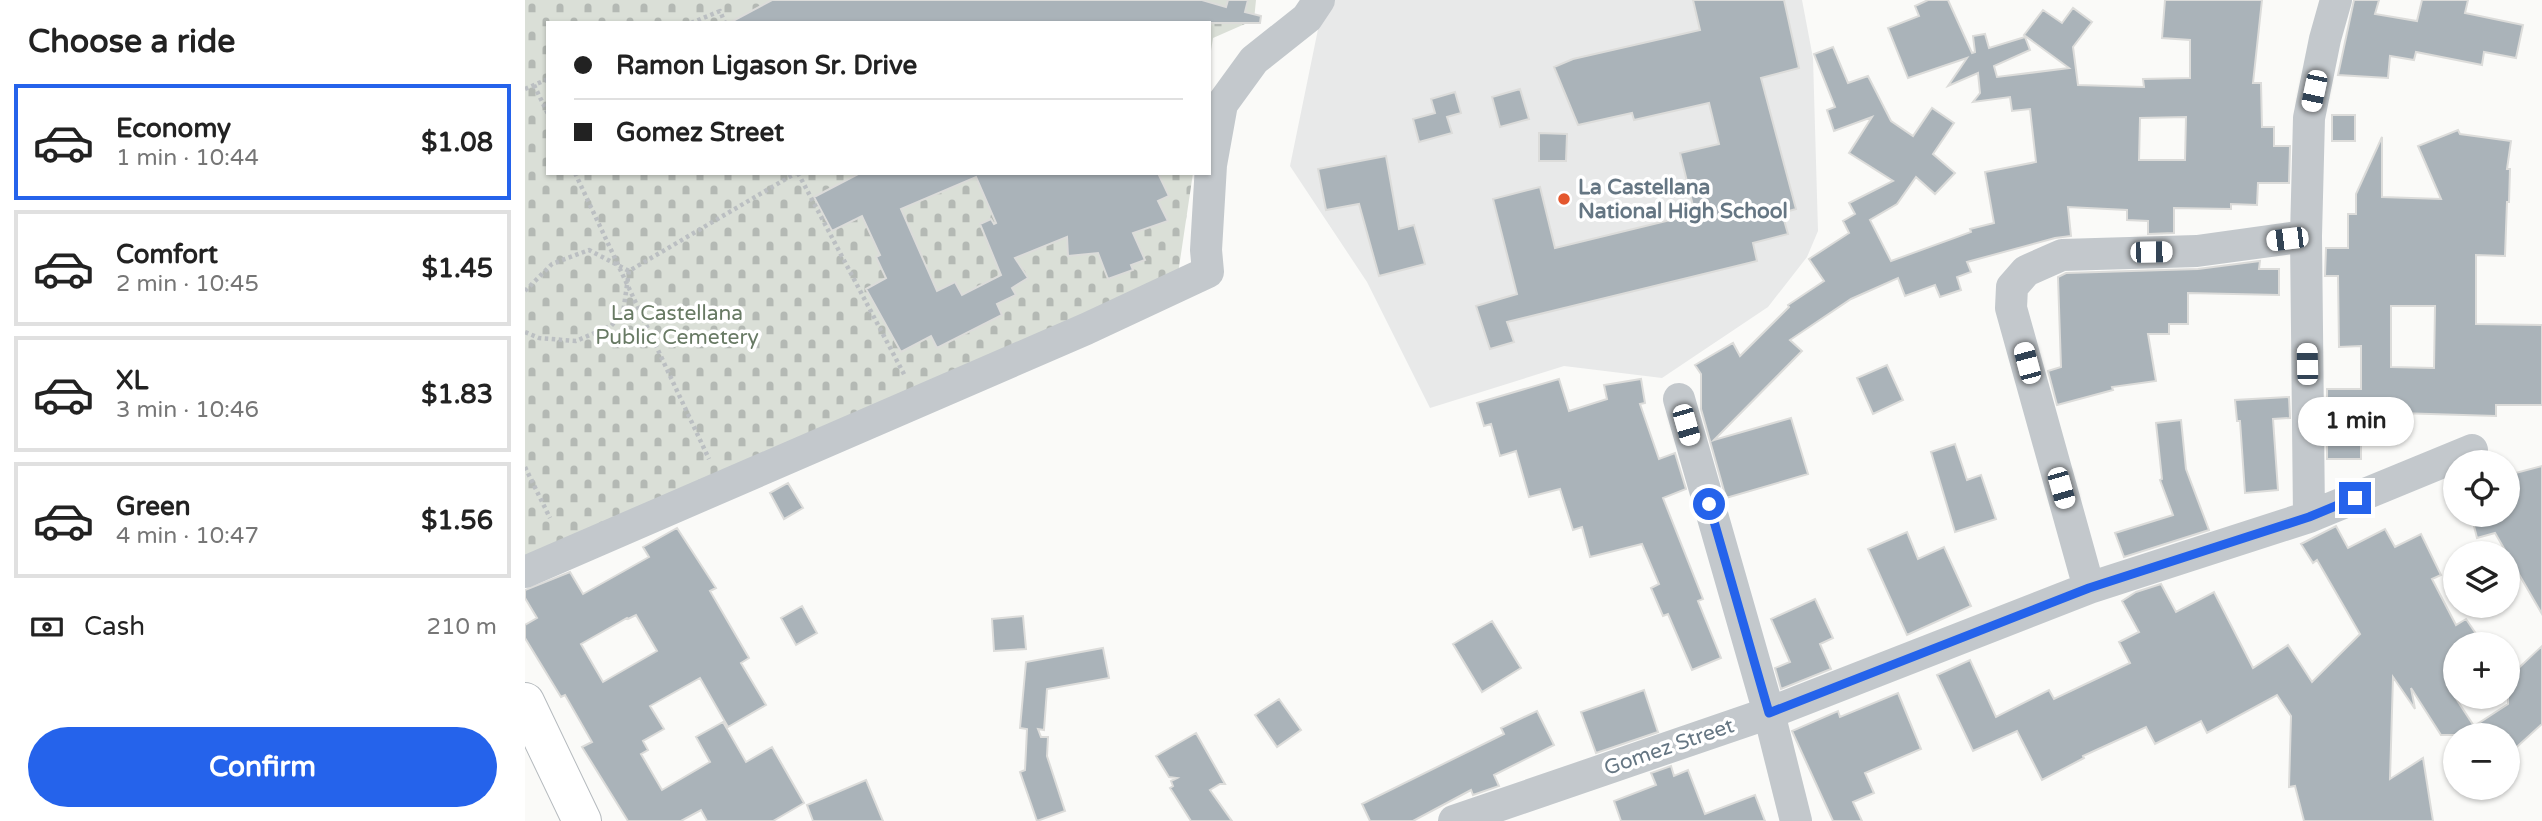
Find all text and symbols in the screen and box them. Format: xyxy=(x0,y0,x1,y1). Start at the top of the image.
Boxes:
text: Choose a ride xyxy=(28,23,235,61)
text: Ramon Ligason Sr. Drive xyxy=(616,50,917,81)
car xyxy=(2300,68,2329,114)
icon: car xyxy=(32,111,95,174)
text: Economy xyxy=(116,113,231,144)
text: Gomez Street xyxy=(616,117,784,148)
text: $1.08 xyxy=(421,127,493,158)
text: 1 min · 10:44 xyxy=(116,144,259,172)
place label: La Castellana National High School xyxy=(1578,175,1788,224)
marker: La Castellana National High School xyxy=(1556,191,1572,207)
car xyxy=(2265,226,2310,252)
icon: car xyxy=(32,237,95,300)
text: Comfort xyxy=(116,239,218,270)
car xyxy=(2130,241,2173,263)
text: $1.45 xyxy=(422,253,493,284)
text: 2 min · 10:45 xyxy=(116,270,259,298)
park label: La Castellana Public Cemetery xyxy=(595,301,759,350)
car xyxy=(2012,340,2043,386)
car xyxy=(2297,343,2318,385)
icon: car xyxy=(32,363,95,426)
text: XL xyxy=(116,365,148,396)
text: $1.83 xyxy=(421,379,493,410)
text: 3 min · 10:46 xyxy=(116,396,259,424)
callout: 1 min xyxy=(2297,396,2413,446)
car xyxy=(1671,402,1702,448)
text: 1 min xyxy=(2325,407,2387,435)
map controls xyxy=(2443,450,2520,800)
button: locate xyxy=(2443,450,2520,527)
car xyxy=(2046,465,2077,511)
route end xyxy=(2339,482,2371,514)
route start xyxy=(1693,488,1725,520)
icon: car xyxy=(32,489,95,552)
text: Green xyxy=(116,491,191,522)
text: $1.56 xyxy=(421,505,493,536)
text: 4 min · 10:47 xyxy=(116,522,259,550)
button: layers xyxy=(2443,541,2520,618)
icon: cash xyxy=(28,608,66,646)
text: Cash xyxy=(84,611,145,642)
text: 210 m xyxy=(427,613,497,641)
button: + xyxy=(2443,632,2520,709)
street label: Gomez Street xyxy=(1601,713,1737,781)
button: − xyxy=(2443,723,2520,800)
button: Confirm xyxy=(28,727,497,807)

